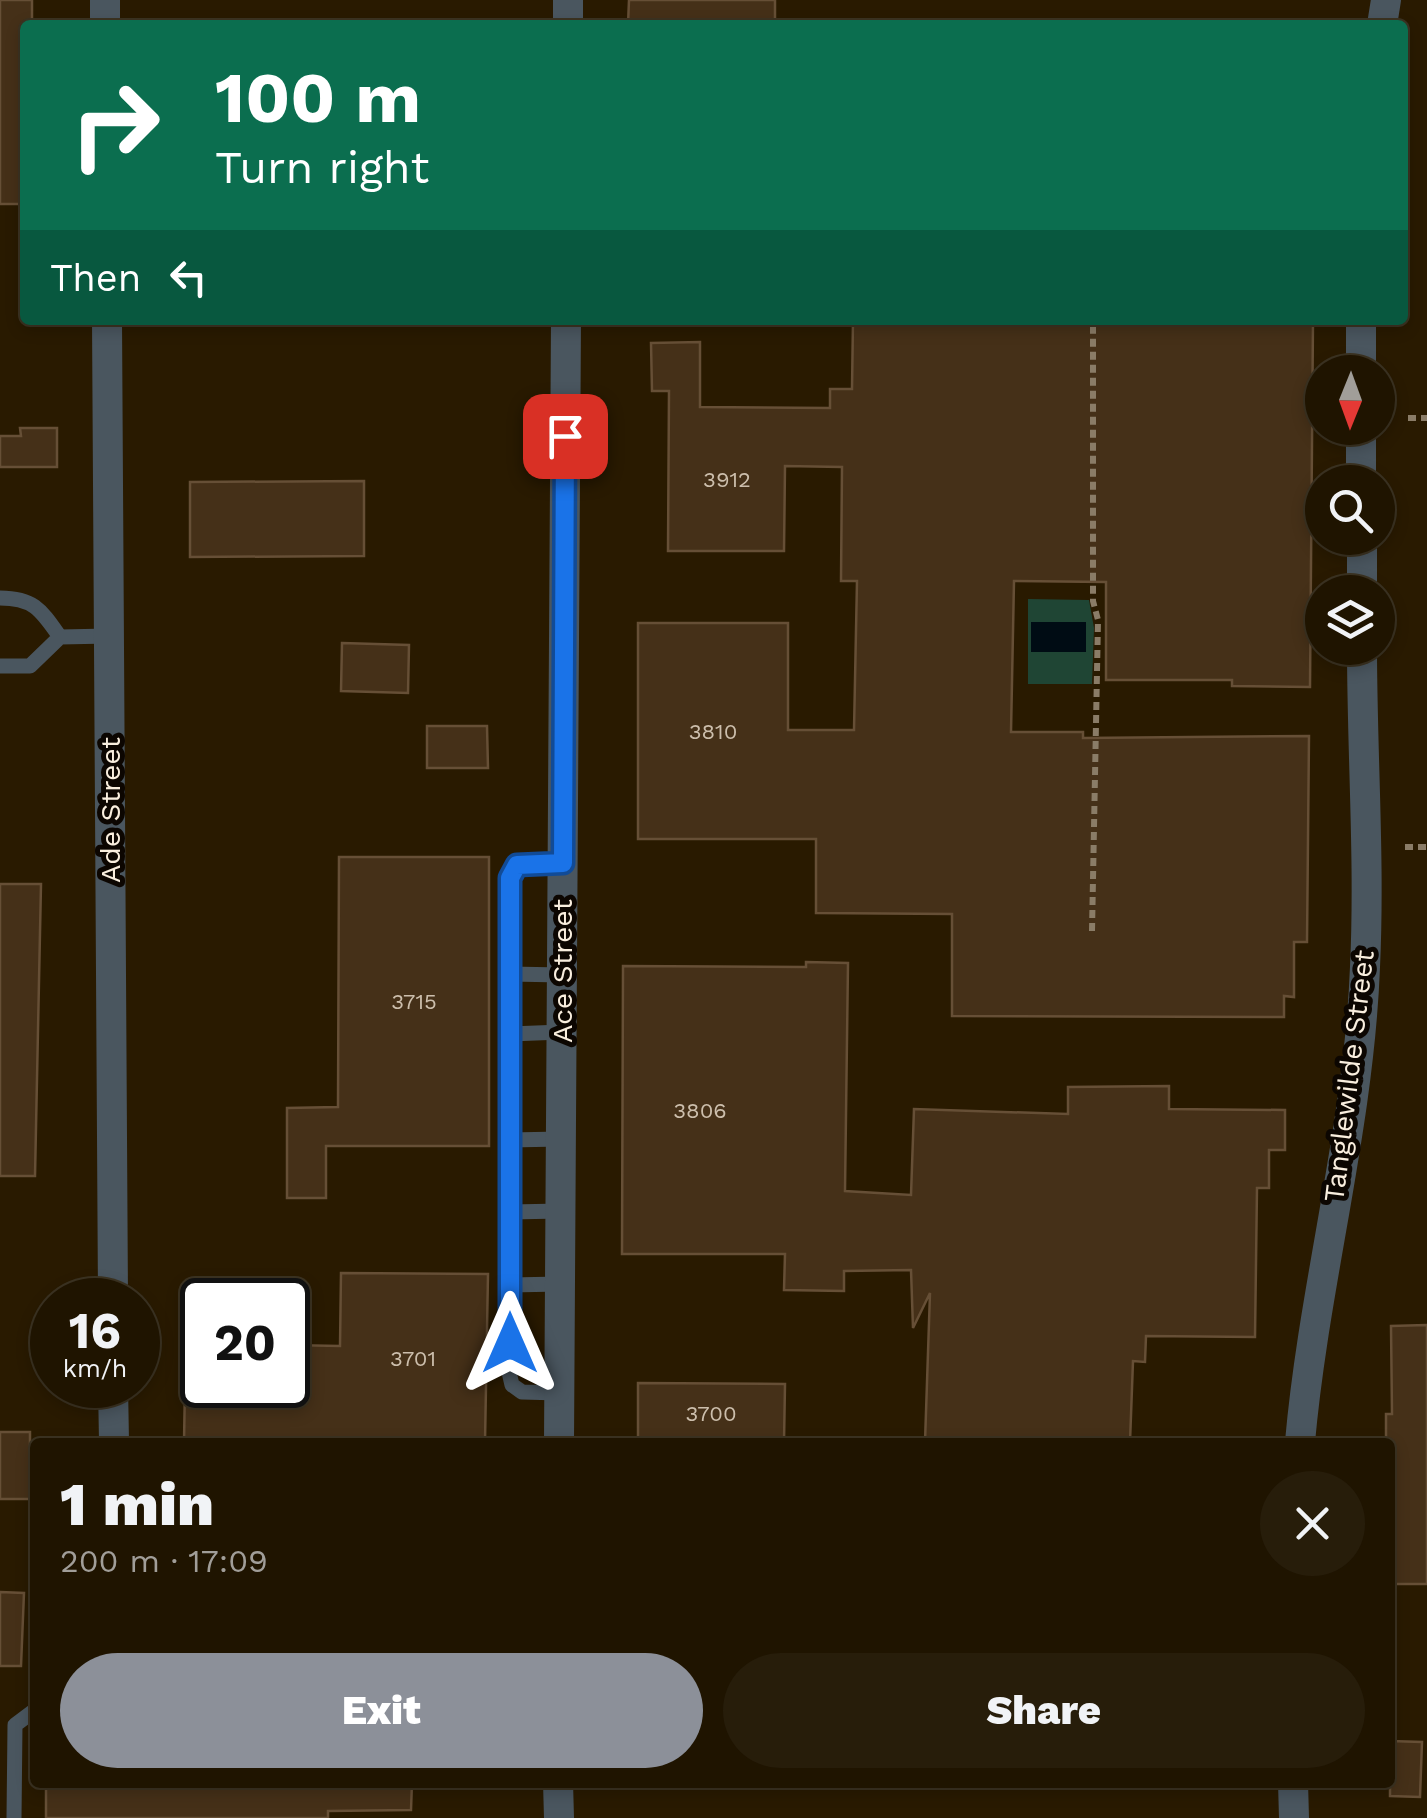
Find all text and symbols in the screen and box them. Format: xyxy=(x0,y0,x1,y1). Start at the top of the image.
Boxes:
text: 100 m xyxy=(215,57,421,139)
icon: right xyxy=(50,60,180,190)
text: Turn right xyxy=(215,141,429,194)
icon: left xyxy=(161,250,216,305)
text: Then xyxy=(50,256,141,300)
north arrow xyxy=(1305,355,1395,445)
map controls xyxy=(1305,355,1395,665)
pin xyxy=(523,394,608,479)
icon: arrive xyxy=(538,409,593,464)
button: search xyxy=(1305,465,1395,555)
house number: 3912 xyxy=(703,467,751,492)
button: layers xyxy=(1305,575,1395,665)
house number: 3810 xyxy=(689,719,737,744)
street label: Ade Street xyxy=(94,737,127,883)
street label: Ace Street xyxy=(546,899,579,1043)
street label: Tanglewilde Street xyxy=(1317,948,1381,1204)
house number: 3715 xyxy=(391,989,437,1014)
house number: 3806 xyxy=(673,1098,727,1123)
speed limit sign: 20 xyxy=(180,1278,310,1408)
position arrow xyxy=(458,1291,562,1395)
text: 16 xyxy=(69,1301,121,1360)
house number: 3701 xyxy=(390,1346,436,1371)
text: km/h xyxy=(63,1354,127,1383)
house number: 3700 xyxy=(685,1401,737,1426)
text: 1 min xyxy=(60,1469,214,1540)
button: close xyxy=(1260,1471,1365,1576)
text: 200 m · 17:09 xyxy=(60,1542,268,1580)
button: Exit xyxy=(60,1653,703,1768)
button: Share xyxy=(723,1653,1365,1768)

